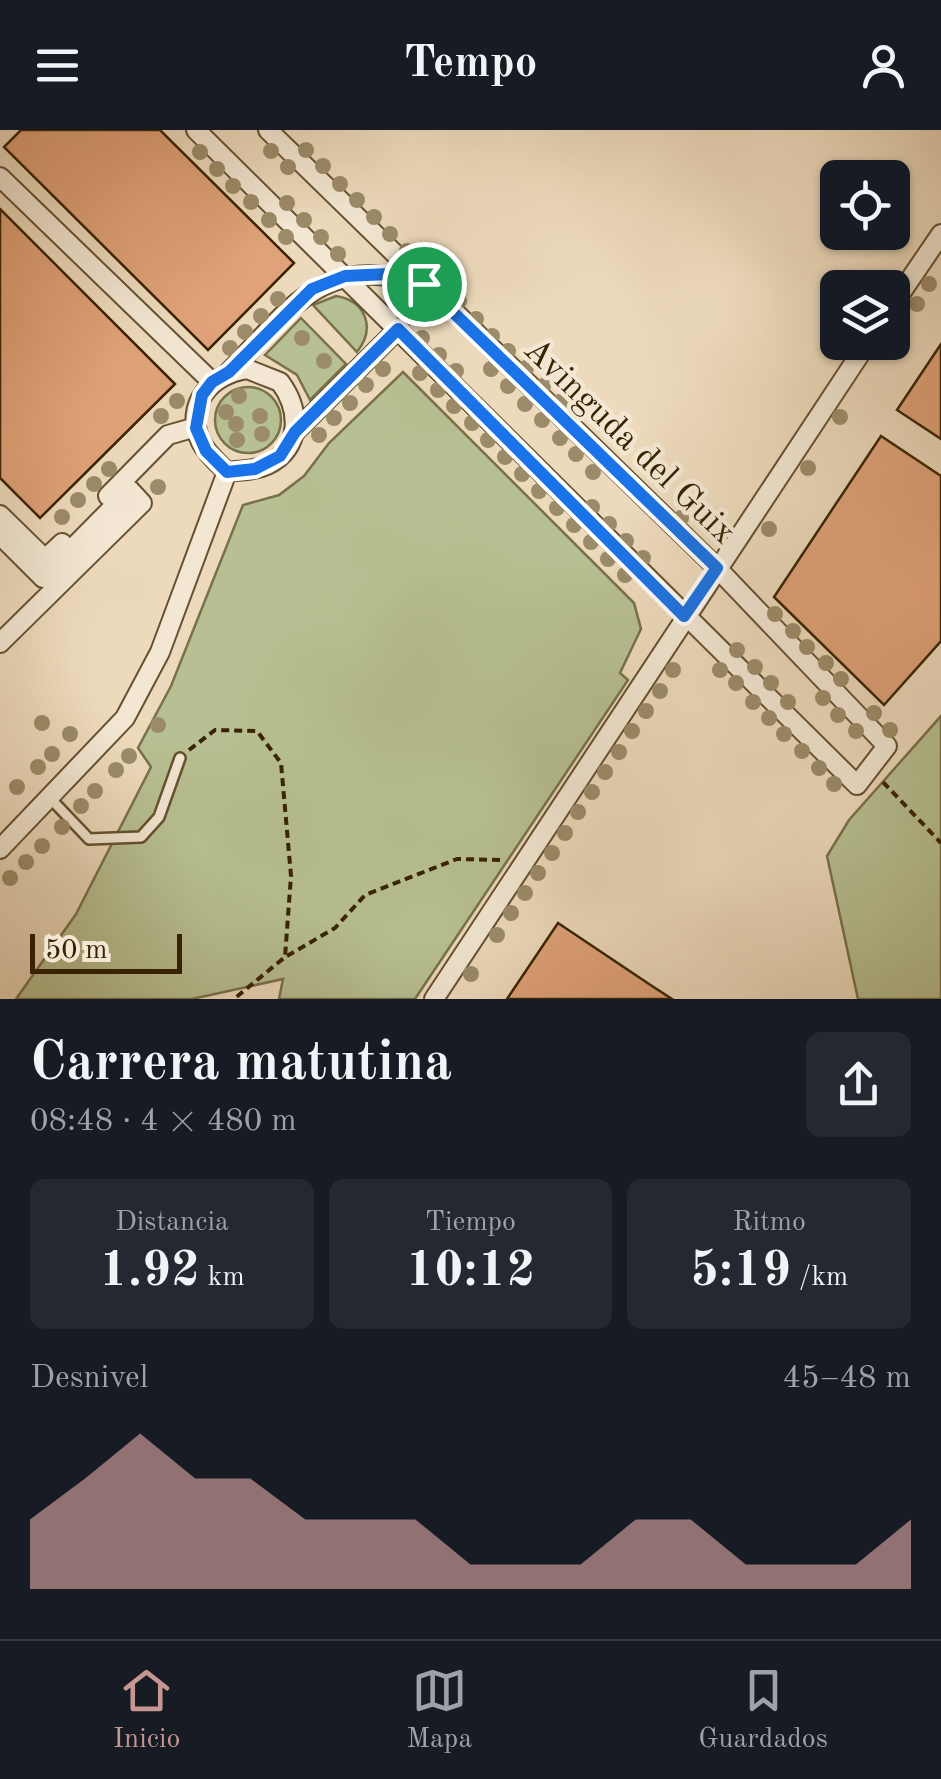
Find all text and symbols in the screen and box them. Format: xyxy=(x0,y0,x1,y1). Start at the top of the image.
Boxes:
icon: menu xyxy=(30,38,85,93)
icon: person xyxy=(856,38,911,93)
text: Tempo xyxy=(404,42,537,87)
map controls xyxy=(820,160,910,360)
button: locate xyxy=(820,160,910,250)
pin xyxy=(382,242,467,327)
icon: arrive xyxy=(397,257,452,312)
button: layers xyxy=(820,270,910,360)
street label: Avinguda del Guix xyxy=(517,332,742,551)
scale bar xyxy=(30,929,182,974)
text: 50 m xyxy=(45,937,108,965)
button: share xyxy=(806,1032,911,1137)
text: Carrera matutina xyxy=(30,1037,452,1092)
text: 08:48 · 4 × 480 m xyxy=(30,1106,297,1138)
text: Distancia xyxy=(115,1209,229,1237)
text: Tiempo xyxy=(425,1209,516,1237)
text: Ritmo xyxy=(732,1209,806,1237)
text: 1.92 xyxy=(99,1247,200,1297)
text: 10:12 xyxy=(405,1247,535,1297)
text: 5:19 xyxy=(690,1247,791,1297)
text: km xyxy=(200,1264,245,1292)
text: /km xyxy=(791,1264,848,1292)
text: Desnivel xyxy=(30,1363,148,1395)
text: 45–48 m xyxy=(783,1363,911,1395)
tab: Inicio xyxy=(113,1663,180,1758)
tab: Mapa xyxy=(407,1663,472,1758)
tab: Guardados xyxy=(698,1663,828,1758)

